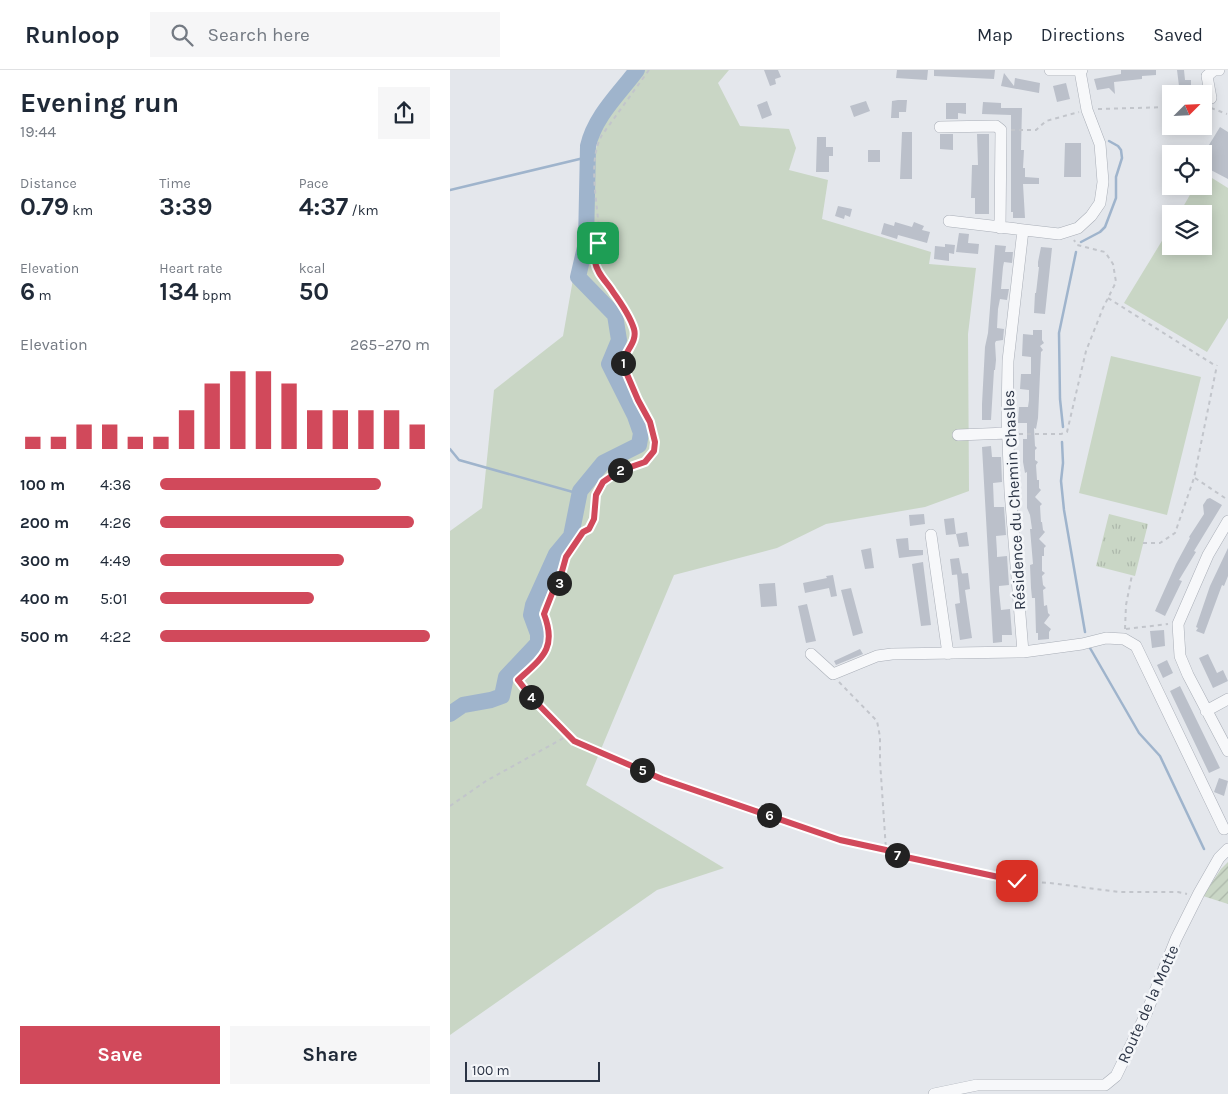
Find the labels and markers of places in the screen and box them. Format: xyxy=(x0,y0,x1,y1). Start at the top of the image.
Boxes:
pin xyxy=(577,222,619,264)
pin: 1 xyxy=(610,350,636,376)
pin: 2 xyxy=(608,458,632,482)
pin: 3 xyxy=(546,570,572,596)
pin: 4 xyxy=(518,684,544,710)
pin: 5 xyxy=(630,758,654,782)
pin: 6 xyxy=(756,802,782,828)
pin: 7 xyxy=(884,842,910,868)
pin xyxy=(996,860,1038,902)

